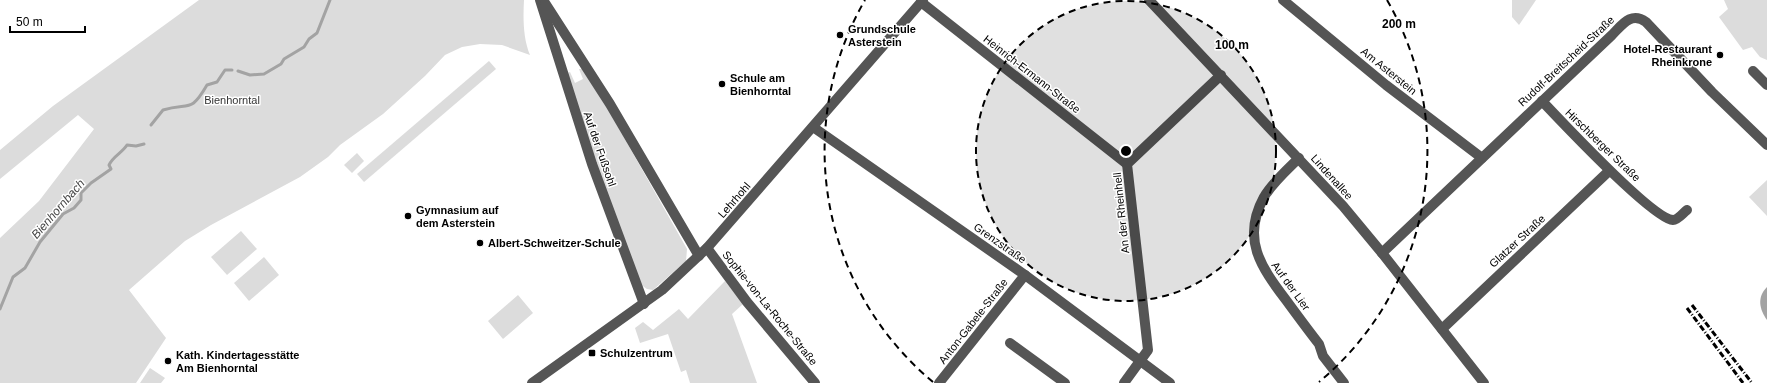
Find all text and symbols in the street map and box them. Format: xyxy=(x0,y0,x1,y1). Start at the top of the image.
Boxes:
scale bar xyxy=(10,8,85,34)
street label: Rudolf-Breitscheid-Straße xyxy=(1516,13,1616,109)
text: 50 m xyxy=(16,15,43,29)
text: 200 m xyxy=(1382,17,1416,31)
place label: Grundschule Asterstein xyxy=(848,23,916,48)
marker: Grundschule Asterstein xyxy=(835,30,845,40)
street label: Heinrich-Ermann-Straße xyxy=(981,33,1083,115)
text: 100 m xyxy=(1215,38,1249,52)
place label: Hotel-Restaurant Rheinkrone xyxy=(1623,43,1712,68)
street label: Am Asterstein xyxy=(1359,45,1419,97)
marker: Hotel-Restaurant Rheinkrone xyxy=(1715,50,1725,60)
place label: Schule am Bienhorntal xyxy=(730,72,791,97)
marker: Schule am Bienhorntal xyxy=(717,79,727,89)
park label: Bienhorntal xyxy=(204,94,260,106)
street label: Hirschberger Straße xyxy=(1563,106,1643,184)
street label: Auf der Fußsohl xyxy=(582,110,618,188)
centre of rings xyxy=(1119,144,1133,158)
street label: Lindenallee xyxy=(1309,152,1355,202)
street label: An der Rheinhell xyxy=(1111,172,1131,254)
water label: Bienhornbach xyxy=(28,176,88,242)
street label: Lehrhohl xyxy=(715,180,753,220)
place label: Gymnasium auf dem Asterstein xyxy=(416,204,499,229)
marker: Gymnasium auf dem Asterstein xyxy=(403,211,413,221)
street label: Glatzer Straße xyxy=(1487,212,1547,270)
street label: Grenzstraße xyxy=(972,221,1028,265)
place label: Albert-Schweitzer-Schule xyxy=(488,237,621,249)
marker: Albert-Schweitzer-Schule xyxy=(475,238,485,248)
street label: Sophie-von-La-Roche-Straße xyxy=(720,248,820,368)
street label: Auf der Lier xyxy=(1269,259,1313,313)
street label: Anton-Gabele-Straße xyxy=(936,276,1010,366)
place label: Schulzentrum xyxy=(600,347,673,359)
marker: Schulzentrum xyxy=(587,348,597,358)
place label: Kath. Kindertagesstätte Am Bienhorntal xyxy=(176,349,299,374)
marker: Kath. Kindertagesstätte Am Bienhorntal xyxy=(163,356,173,366)

